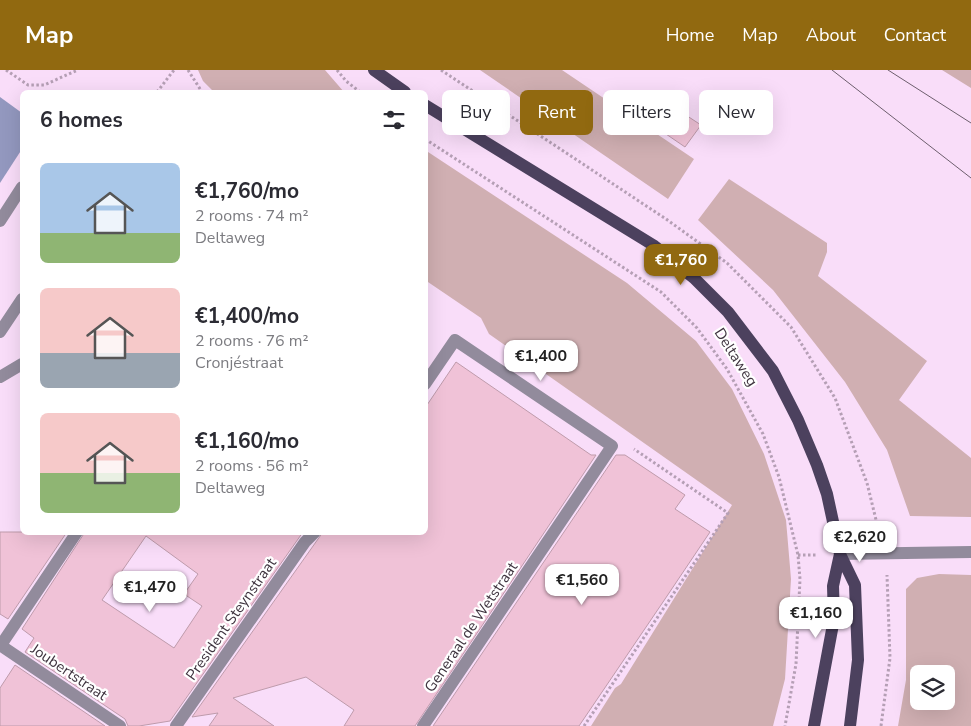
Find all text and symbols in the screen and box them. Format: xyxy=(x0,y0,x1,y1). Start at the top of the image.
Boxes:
text: Map xyxy=(25,19,73,51)
text: Home xyxy=(666,23,714,47)
text: Map xyxy=(742,23,778,47)
text: About xyxy=(806,23,856,47)
text: Contact xyxy=(884,23,946,47)
chip: Buy xyxy=(442,90,510,135)
chip: Rent xyxy=(520,90,593,135)
chip: Filters xyxy=(603,90,689,135)
chip: New xyxy=(699,90,773,135)
text: 6 homes xyxy=(40,106,123,134)
icon: filters xyxy=(380,106,408,134)
text: €1,760/mo xyxy=(195,177,299,205)
icon: home xyxy=(80,183,140,243)
text: 2 rooms · 74 m² xyxy=(195,205,308,227)
text: Deltaweg xyxy=(195,227,265,249)
pin: €1,760 xyxy=(640,244,722,286)
text: €1,760 xyxy=(655,249,707,271)
text: €1,400/mo xyxy=(195,302,299,330)
icon: home xyxy=(80,308,140,368)
street label: Deltaweg xyxy=(710,324,762,390)
text: 2 rooms · 76 m² xyxy=(195,330,308,352)
pin: €1,400 xyxy=(500,340,582,382)
text: €1,400 xyxy=(515,345,567,367)
text: Cronjéstraat xyxy=(195,352,283,374)
text: €1,160/mo xyxy=(195,427,299,455)
icon: home xyxy=(80,433,140,493)
text: 2 rooms · 56 m² xyxy=(195,455,308,477)
text: Deltaweg xyxy=(195,477,265,499)
pin: €2,620 xyxy=(819,520,901,563)
text: €2,620 xyxy=(834,526,886,548)
street label: President Steynstraat xyxy=(181,553,281,684)
street label: Generaal de Wetstraat xyxy=(420,557,523,696)
pin: €1,560 xyxy=(541,564,623,606)
text: €1,560 xyxy=(556,569,608,591)
pin: €1,470 xyxy=(109,570,191,613)
text: €1,470 xyxy=(124,576,176,598)
pin: €1,160 xyxy=(775,596,857,639)
text: €1,160 xyxy=(790,602,842,624)
street label: Joubertstraat xyxy=(26,638,112,705)
map controls xyxy=(910,665,955,710)
button: layers xyxy=(910,665,955,710)

